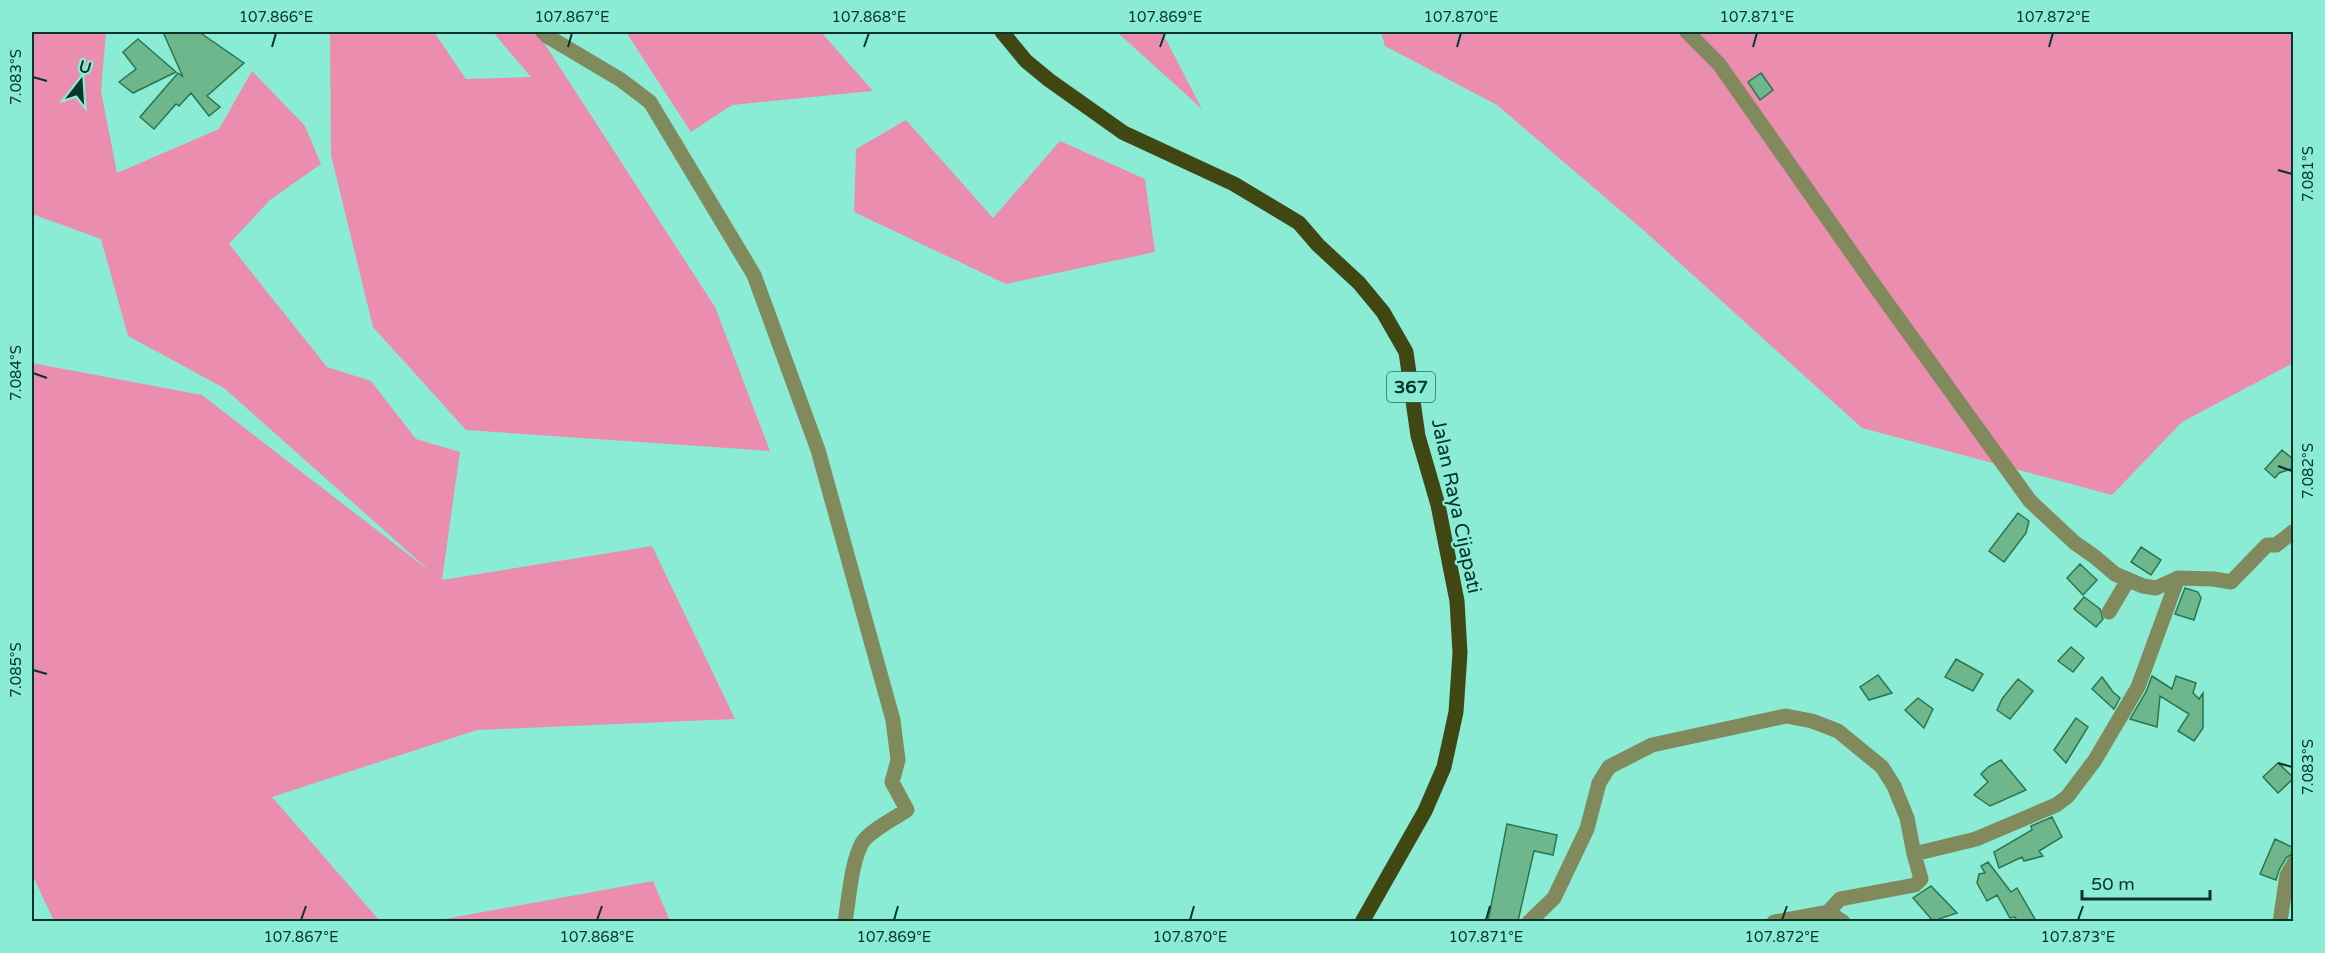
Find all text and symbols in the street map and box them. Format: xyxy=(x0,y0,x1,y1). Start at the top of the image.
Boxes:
text: 107.866°E xyxy=(239,8,313,26)
text: 107.867°E xyxy=(534,8,610,26)
text: 107.868°E xyxy=(832,8,906,26)
text: 107.869°E xyxy=(1128,8,1202,26)
text: 107.870°E xyxy=(1424,8,1498,26)
text: 107.871°E xyxy=(1720,8,1794,26)
text: 107.872°E xyxy=(2016,8,2090,26)
text: 7.083°S xyxy=(7,49,25,105)
north arrow xyxy=(51,51,111,111)
text: U xyxy=(76,56,94,79)
text: 7.081°S xyxy=(2299,146,2317,202)
text: 7.084°S xyxy=(7,345,25,401)
road number: 367 xyxy=(1387,372,1435,402)
street label: Jalan Raya Cijapati xyxy=(1426,417,1486,596)
text: 7.082°S xyxy=(2299,443,2317,499)
text: 7.085°S xyxy=(7,642,25,698)
text: 7.083°S xyxy=(2299,739,2317,795)
scale bar xyxy=(2082,863,2210,901)
text: 50 m xyxy=(2091,873,2135,895)
text: 107.867°E xyxy=(263,928,339,946)
text: 107.868°E xyxy=(560,928,634,946)
text: 107.869°E xyxy=(857,928,931,946)
text: 107.870°E xyxy=(1153,928,1227,946)
text: 107.871°E xyxy=(1449,928,1523,946)
text: 107.872°E xyxy=(1745,928,1819,946)
text: 107.873°E xyxy=(2041,928,2115,946)

